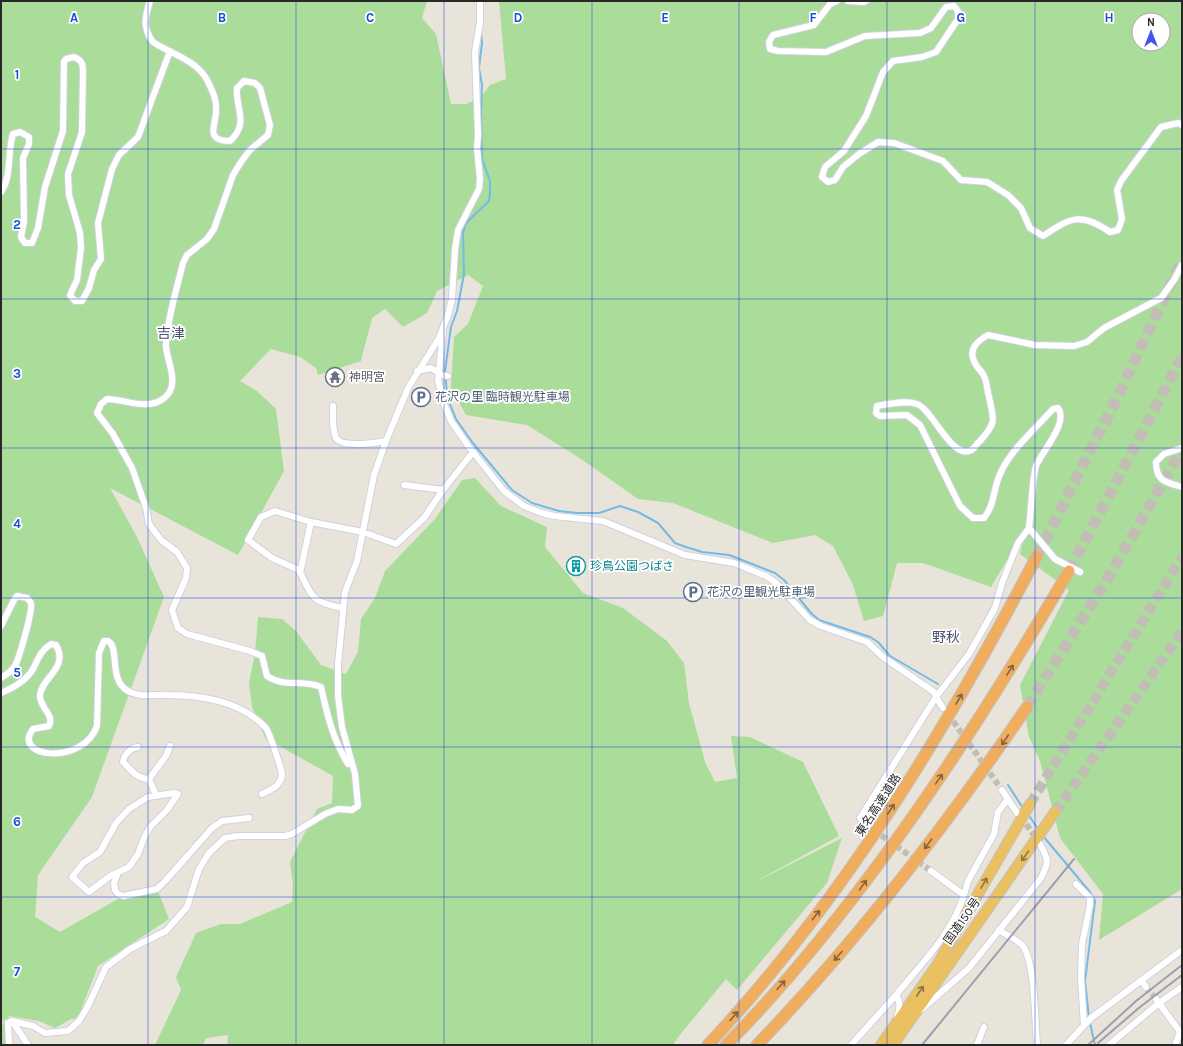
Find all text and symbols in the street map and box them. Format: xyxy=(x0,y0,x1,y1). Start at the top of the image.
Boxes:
text: A xyxy=(70,10,78,25)
text: B xyxy=(218,10,226,25)
text: C xyxy=(366,10,374,25)
text: D xyxy=(514,10,523,25)
text: E xyxy=(661,10,669,25)
text: F xyxy=(809,10,817,25)
text: G xyxy=(957,10,965,25)
text: H xyxy=(1104,10,1114,25)
north arrow xyxy=(1131,12,1171,52)
text: N xyxy=(1147,16,1155,29)
text: 1 xyxy=(15,67,19,82)
text: 2 xyxy=(13,217,21,232)
district label: 吉津 xyxy=(157,325,185,342)
text: 3 xyxy=(13,366,21,381)
temple icon: 神明宮 xyxy=(324,366,346,388)
place label: 神明宮 xyxy=(349,370,385,384)
parking icon: 花沢の里 臨時観光駐車場 xyxy=(410,386,432,408)
place label: 花沢の里 臨時観光駐車場 xyxy=(435,390,570,404)
text: 4 xyxy=(13,516,21,531)
building icon: 珍鳥公園つばさ xyxy=(565,555,587,577)
place label: 珍鳥公園つばさ xyxy=(590,559,674,573)
parking icon: 花沢の里観光駐車場 xyxy=(682,581,704,603)
place label: 花沢の里観光駐車場 xyxy=(707,585,815,599)
district label: 野秋 xyxy=(932,629,960,646)
text: 5 xyxy=(13,665,21,680)
one-way arrow xyxy=(1006,665,1014,676)
one-way arrow xyxy=(956,693,964,705)
one-way arrow xyxy=(1001,734,1009,745)
street label: 東名高速道路 xyxy=(853,771,903,839)
one-way arrow xyxy=(935,774,943,785)
one-way arrow xyxy=(887,804,895,815)
text: 6 xyxy=(13,814,21,829)
one-way arrow xyxy=(923,838,932,849)
one-way arrow xyxy=(1020,850,1029,861)
one-way arrow xyxy=(981,877,989,889)
one-way arrow xyxy=(859,880,867,891)
street label: 国道150号 xyxy=(941,895,983,947)
one-way arrow xyxy=(812,910,820,921)
one-way arrow xyxy=(834,951,843,961)
text: 7 xyxy=(14,964,21,979)
one-way arrow xyxy=(776,981,785,991)
one-way arrow xyxy=(916,985,924,996)
one-way arrow xyxy=(729,1011,738,1021)

